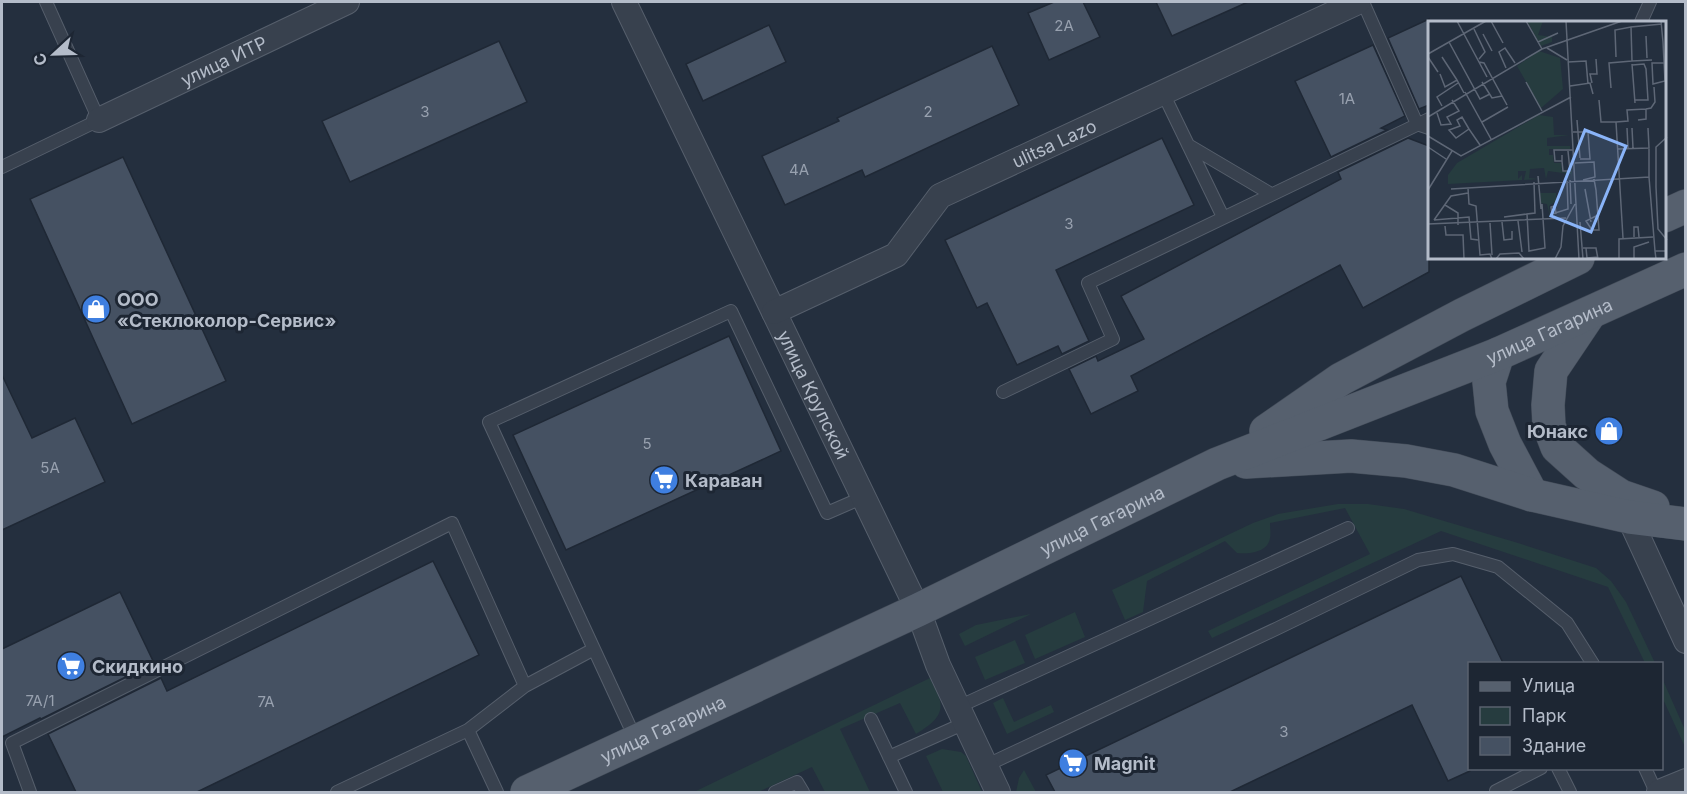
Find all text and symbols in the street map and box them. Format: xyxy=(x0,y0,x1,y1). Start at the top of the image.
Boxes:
house number: 2А xyxy=(1054,16,1074,35)
inset map xyxy=(1428,21,1666,260)
north arrow xyxy=(24,24,84,84)
street label: улица ИТР xyxy=(177,31,270,90)
text: С xyxy=(29,50,52,69)
house number: 1А xyxy=(1339,89,1355,108)
house number: 3 xyxy=(420,102,430,121)
house number: 2 xyxy=(923,102,933,121)
street label: ulitsa Lazo xyxy=(1009,114,1100,172)
house number: 4А xyxy=(789,160,809,179)
house number: 3 xyxy=(1064,214,1074,233)
place label: ООО «Стеклоколор-Сервис» xyxy=(117,289,336,331)
shop icon: ООО «Стеклоколор-Сервис» xyxy=(80,293,112,325)
street label: улица Гагарина xyxy=(1483,293,1615,368)
street label: улица Крупской xyxy=(774,327,854,462)
shop icon: Юнакс xyxy=(1593,415,1625,447)
place label: Юнакс xyxy=(1527,421,1588,442)
house number: 5 xyxy=(642,434,652,453)
house number: 5А xyxy=(40,458,60,477)
supermarket icon: Караван xyxy=(648,464,680,496)
place label: Караван xyxy=(685,470,762,491)
street label: улица Гагарина xyxy=(1036,481,1168,559)
supermarket icon: Скидкино xyxy=(55,650,87,682)
place label: Скидкино xyxy=(92,656,183,677)
legend xyxy=(1468,662,1663,770)
text: Улица xyxy=(1522,675,1575,696)
house number: 7A/1 xyxy=(25,691,55,710)
street label: улица Гагарина xyxy=(597,691,729,767)
house number: 7А xyxy=(257,692,275,711)
text: Парк xyxy=(1522,705,1567,726)
house number: 3 xyxy=(1279,722,1289,741)
text: Здание xyxy=(1522,735,1586,756)
supermarket icon: Magnit xyxy=(1057,747,1089,779)
place label: Magnit xyxy=(1094,753,1156,774)

